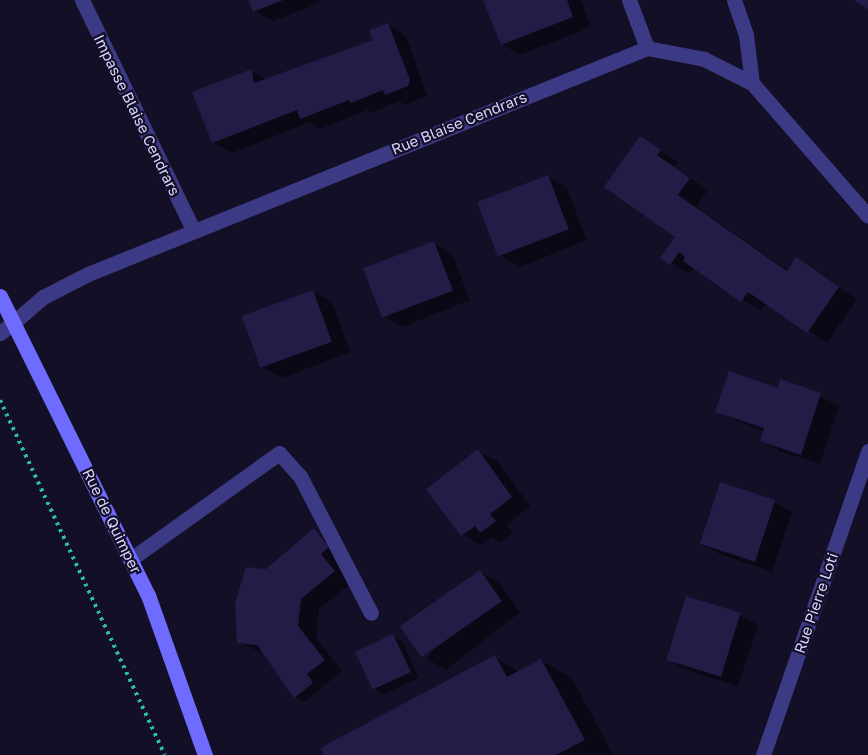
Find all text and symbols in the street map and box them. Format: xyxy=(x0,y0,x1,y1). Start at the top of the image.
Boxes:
street label: Impasse Blaise Cendrars xyxy=(90,31,184,199)
street label: Rue Blaise Cendrars xyxy=(389,88,529,158)
street label: Rue de Quimper xyxy=(79,466,145,576)
street label: Rue Pierre Loti xyxy=(790,550,842,656)

